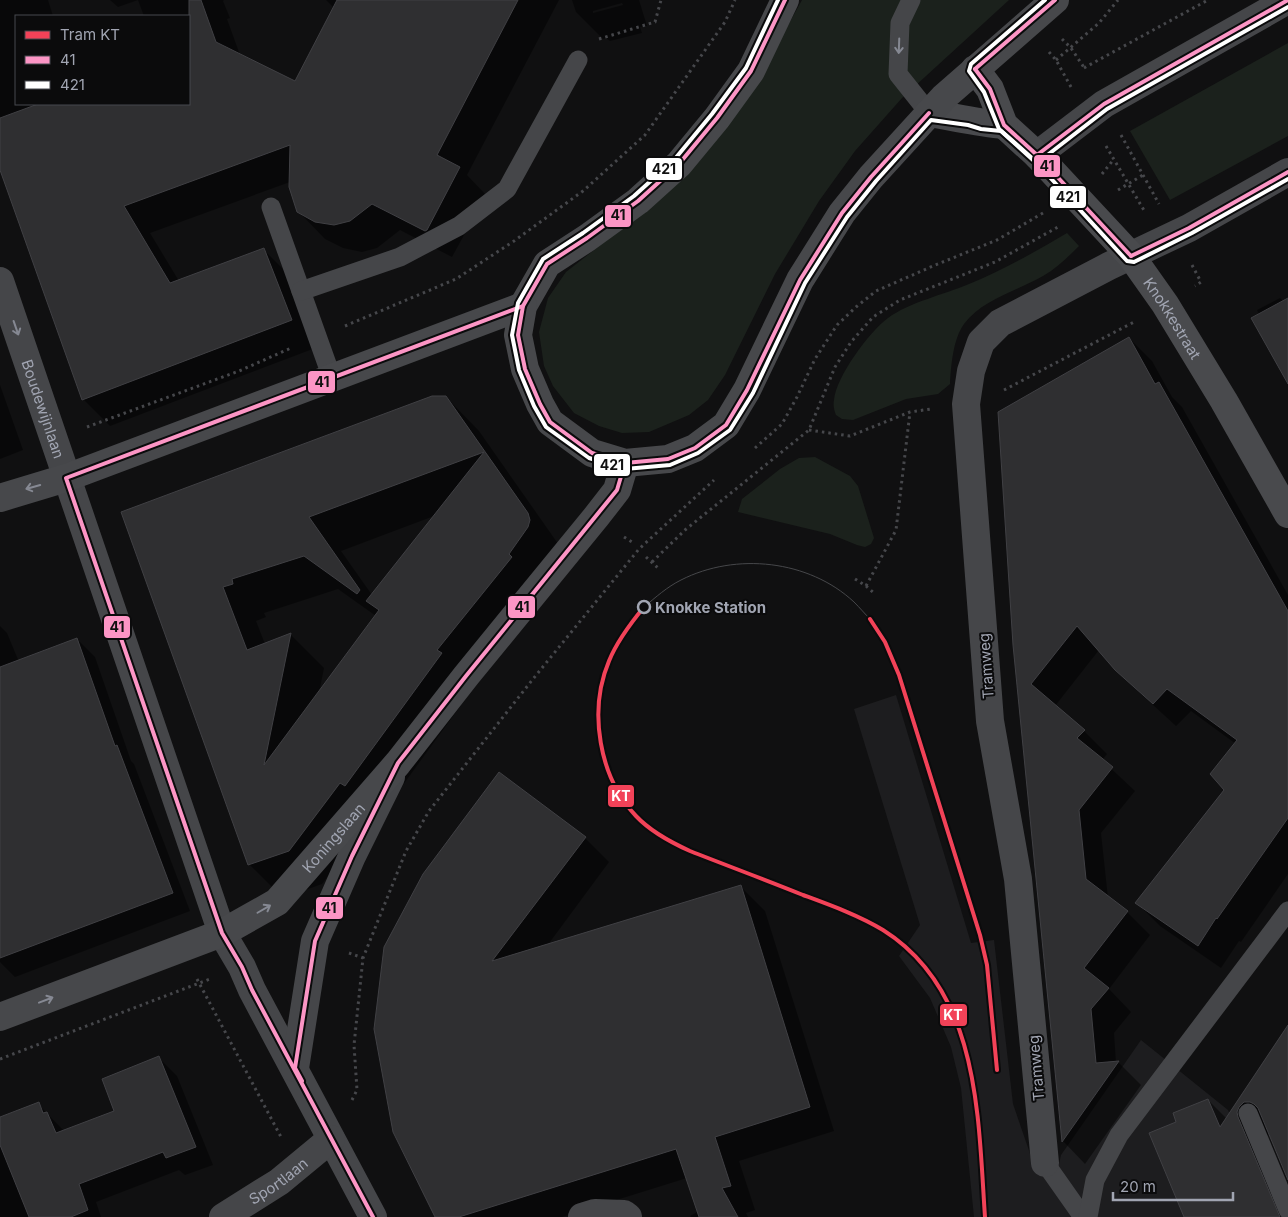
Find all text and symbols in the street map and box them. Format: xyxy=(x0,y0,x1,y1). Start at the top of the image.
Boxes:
legend xyxy=(15,15,190,105)
text: Tram KT xyxy=(60,25,120,44)
one-way arrow xyxy=(894,38,903,54)
text: 41 xyxy=(60,50,76,69)
text: 421 xyxy=(60,75,85,94)
line badge: 41 xyxy=(1033,154,1061,178)
line badge: 421 xyxy=(645,157,683,181)
text: 41 xyxy=(1040,157,1054,174)
text: 421 xyxy=(652,160,676,177)
line badge: 421 xyxy=(1049,185,1087,209)
text: 421 xyxy=(1056,188,1080,205)
line badge: 41 xyxy=(604,204,632,228)
text: 41 xyxy=(611,206,625,223)
street label: Knokkestraat xyxy=(1140,274,1206,362)
one-way arrow xyxy=(11,319,21,335)
street label: Boudewijnlaan xyxy=(18,357,69,461)
line badge: 41 xyxy=(307,370,336,394)
text: 41 xyxy=(315,373,329,390)
line badge: 421 xyxy=(593,453,631,477)
text: 421 xyxy=(600,456,624,473)
one-way arrow xyxy=(25,483,41,493)
line badge: 41 xyxy=(507,595,536,619)
text: 41 xyxy=(515,598,529,615)
place label: Knokke Station xyxy=(655,598,766,617)
marker: Knokke Station xyxy=(637,600,651,614)
line badge: 41 xyxy=(103,615,131,639)
text: 41 xyxy=(110,618,124,635)
street label: Tramweg xyxy=(974,632,998,700)
line badge: KT xyxy=(607,784,635,808)
text: KT xyxy=(611,787,631,804)
street label: Koningslaan xyxy=(298,799,369,876)
line badge: 41 xyxy=(315,896,344,920)
text: 41 xyxy=(322,899,336,916)
one-way arrow xyxy=(257,904,271,914)
one-way arrow xyxy=(37,995,53,1004)
line badge: KT xyxy=(939,1003,968,1027)
text: KT xyxy=(943,1006,963,1023)
street label: Tramweg xyxy=(1024,1034,1048,1102)
street label: Sportlaan xyxy=(245,1153,311,1208)
scale bar xyxy=(1113,1170,1233,1202)
text: 20 m xyxy=(1120,1177,1156,1196)

